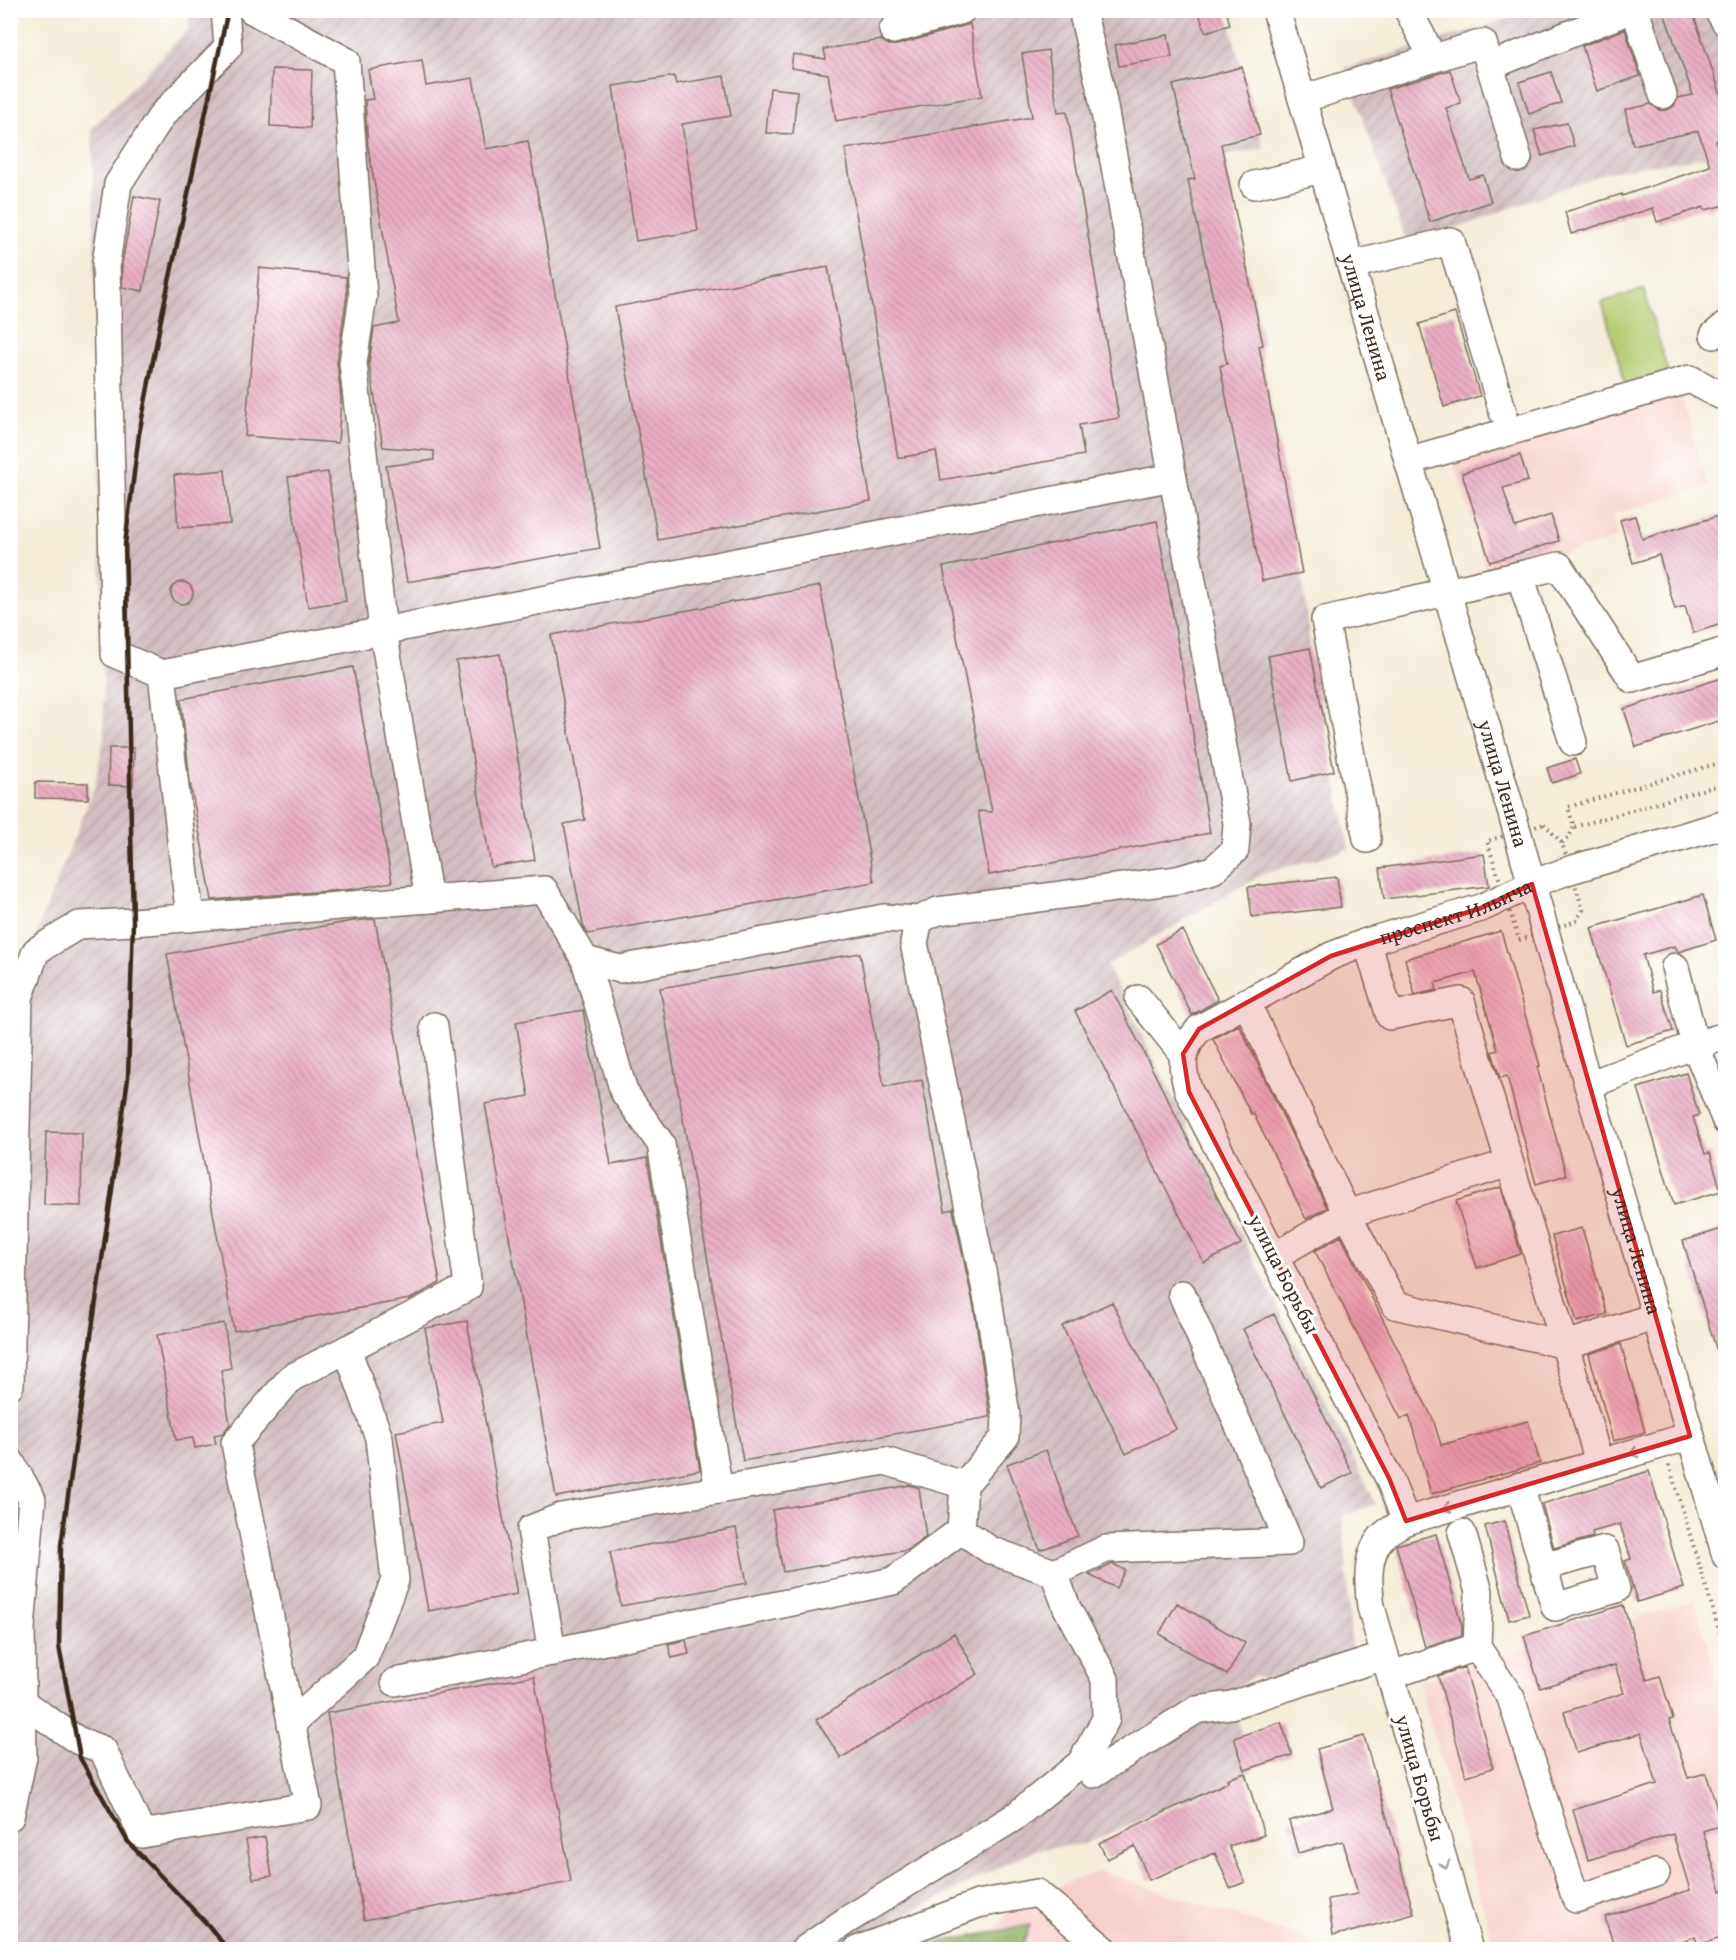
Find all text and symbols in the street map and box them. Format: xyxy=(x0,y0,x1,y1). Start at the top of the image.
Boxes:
street label: улица Ленина xyxy=(1333,249,1400,384)
street label: улица Ленина xyxy=(1470,715,1537,851)
street label: проспект Ильича xyxy=(1375,870,1537,953)
street label: улица Ленина xyxy=(1603,1182,1670,1318)
street label: улица Борьбы xyxy=(1241,1208,1328,1339)
one-way arrow xyxy=(1629,1446,1640,1458)
one-way arrow xyxy=(1442,1501,1453,1513)
street label: улица Борьбы xyxy=(1387,1710,1453,1845)
one-way arrow xyxy=(1438,1859,1450,1870)

